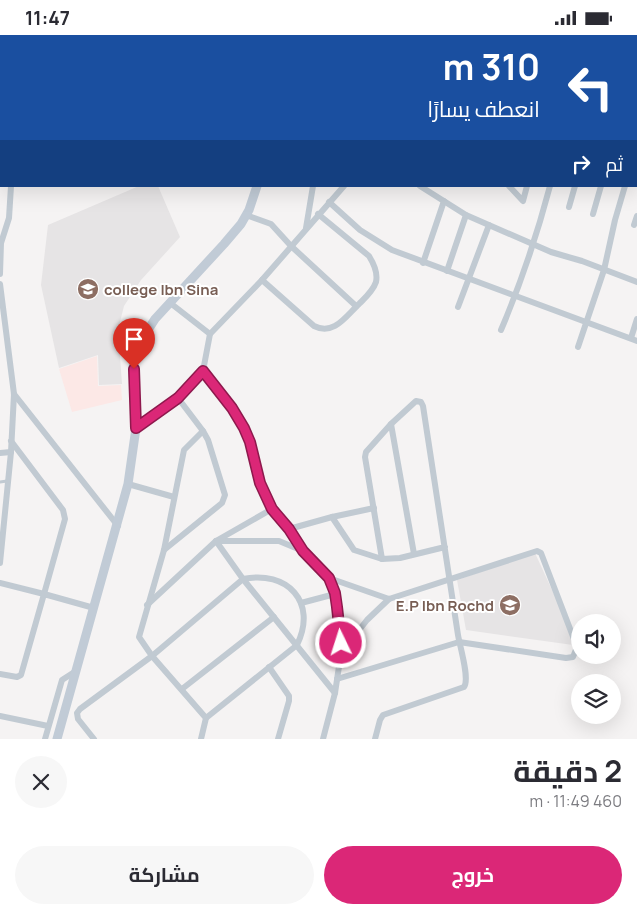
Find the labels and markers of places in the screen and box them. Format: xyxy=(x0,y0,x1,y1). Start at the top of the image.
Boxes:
school or university icon: college Ibn Sina xyxy=(76,277,100,301)
place label: college Ibn Sina xyxy=(104,279,218,300)
pin xyxy=(113,318,155,369)
school or university icon: E.P Ibn Rochd xyxy=(498,593,522,617)
place label: E.P Ibn Rochd xyxy=(396,595,494,616)

